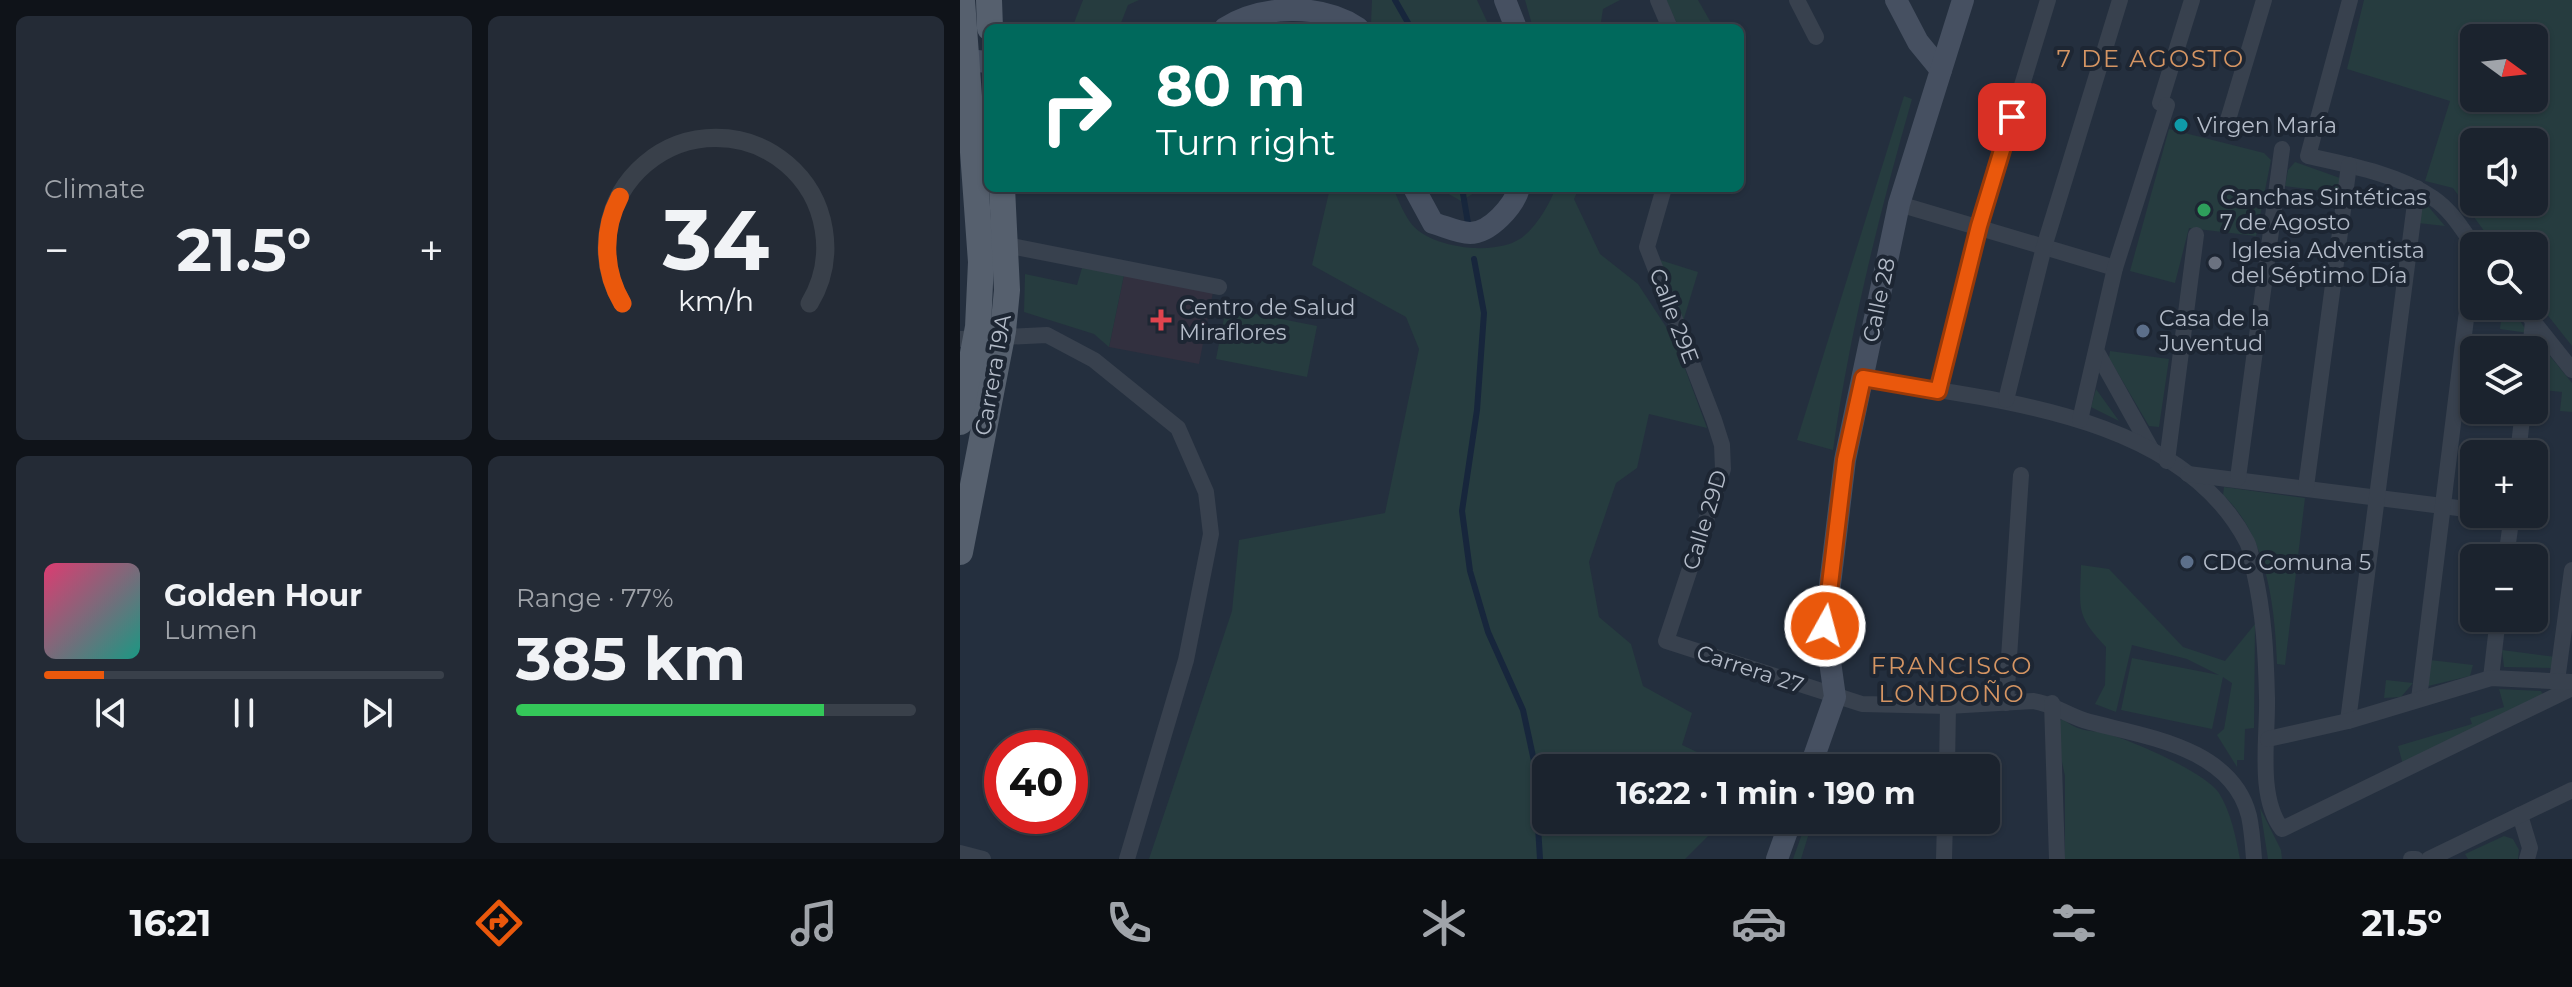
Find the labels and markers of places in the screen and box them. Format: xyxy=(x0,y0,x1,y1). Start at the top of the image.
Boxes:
pin xyxy=(1978,83,2046,151)
place label: Virgen María xyxy=(2197,112,2337,139)
marker: Virgen María xyxy=(2172,116,2190,134)
place label: Canchas Sintéticas 7 de Agosto xyxy=(2220,184,2427,236)
marker: Canchas Sintéticas 7 de Agosto xyxy=(2195,201,2213,219)
place label: Iglesia Adventista del Séptimo Día xyxy=(2231,237,2425,289)
marker: Iglesia Adventista del Séptimo Día xyxy=(2206,254,2224,272)
place label: Centro de Salud Miraflores xyxy=(1179,294,1355,346)
place label: Casa de la Juventud xyxy=(2158,305,2270,357)
marker: Centro de Salud Miraflores xyxy=(1150,309,1172,331)
marker: Casa de la Juventud xyxy=(2134,322,2152,340)
place label: CDC Comuna 5 xyxy=(2203,549,2371,576)
marker: CDC Comuna 5 xyxy=(2178,553,2196,571)

